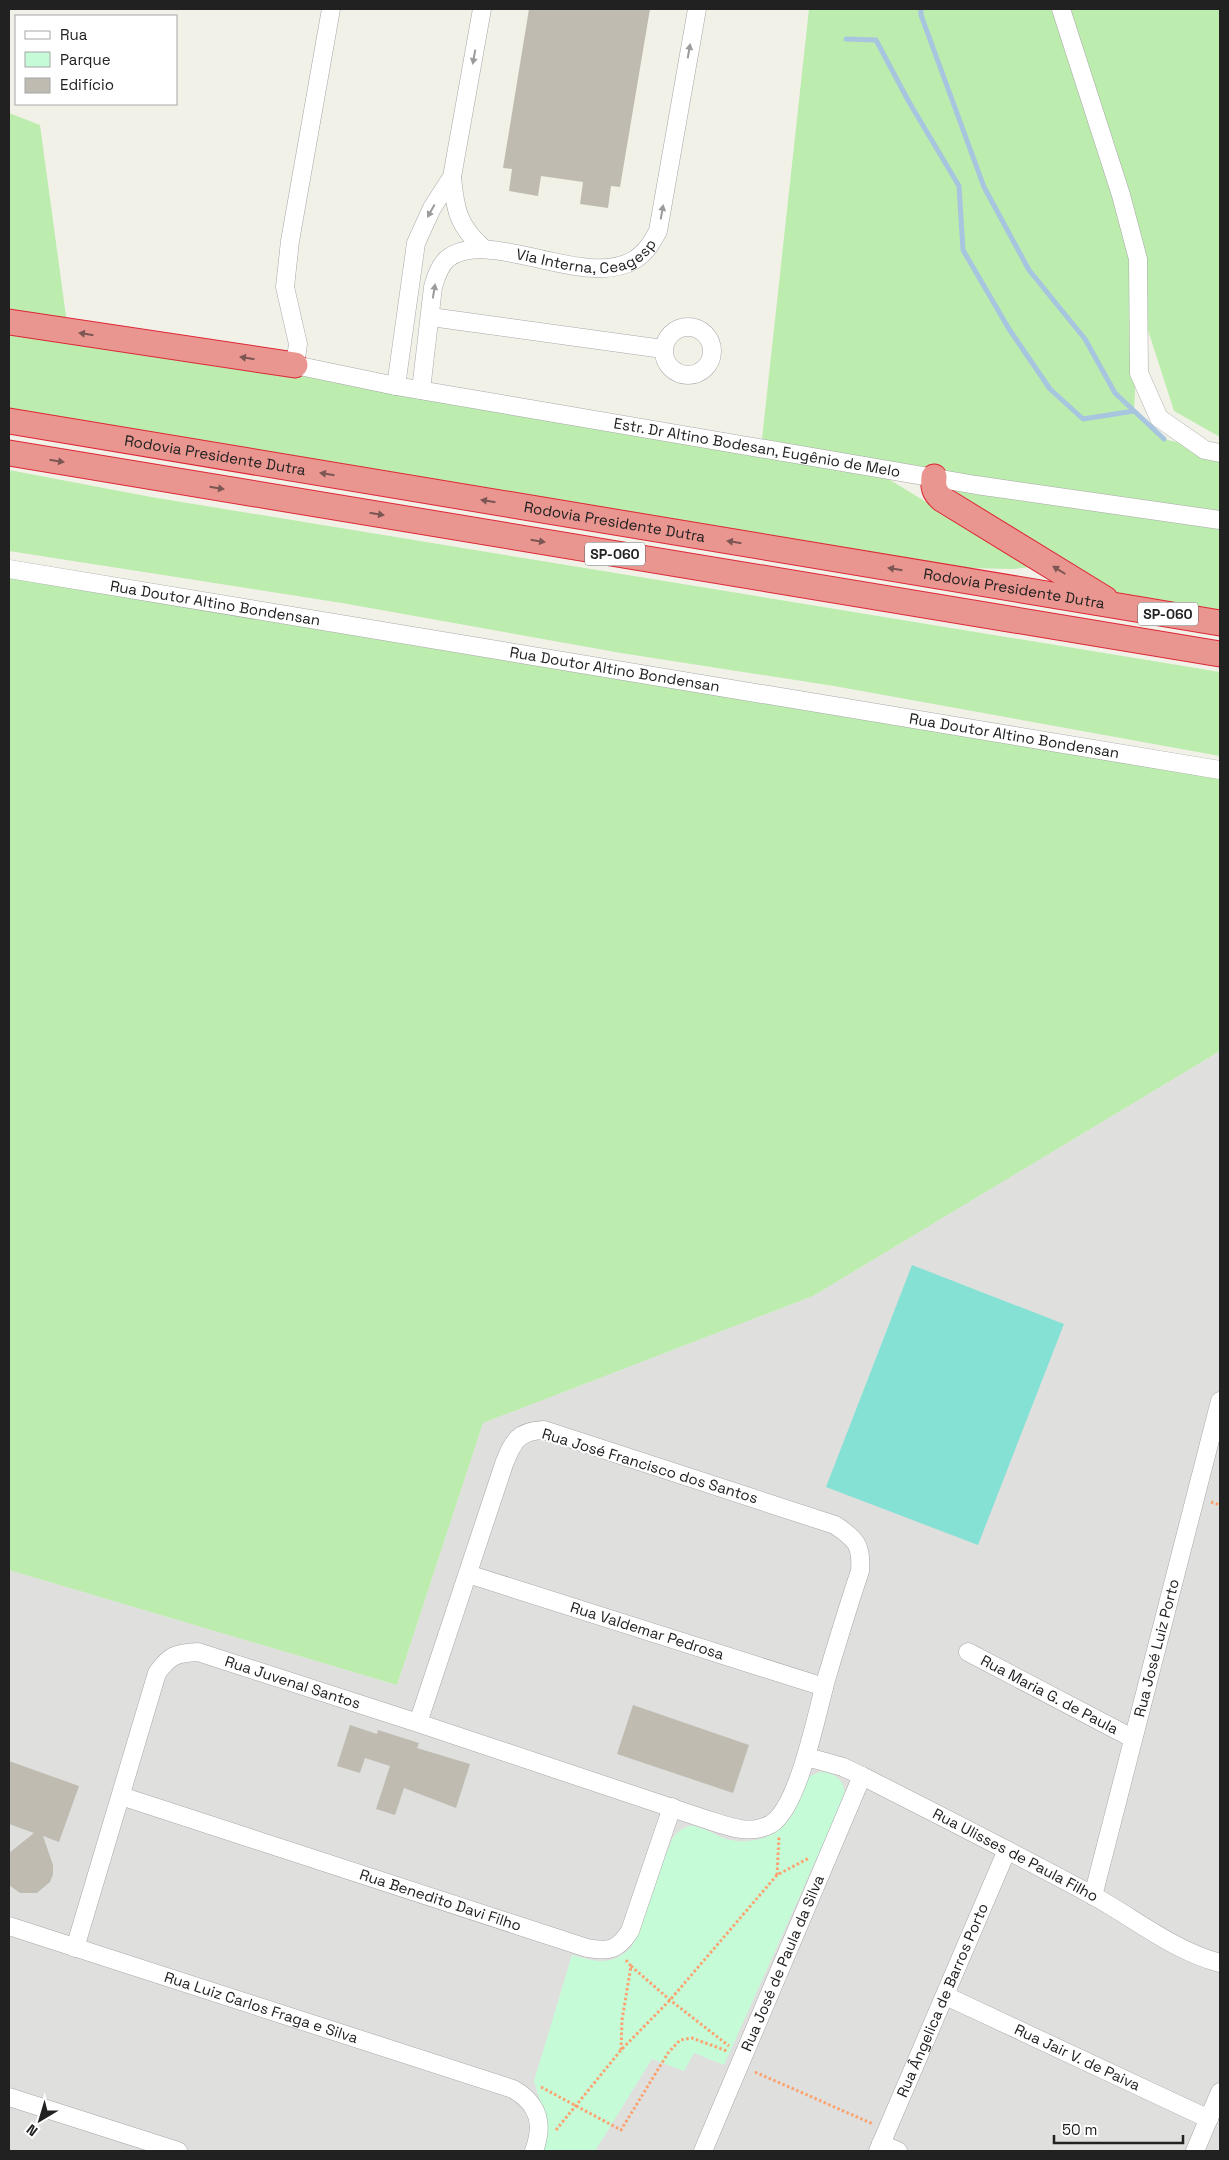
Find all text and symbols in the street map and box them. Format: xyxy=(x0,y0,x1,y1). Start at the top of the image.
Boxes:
legend xyxy=(15,15,178,105)
text: Rua xyxy=(60,25,88,44)
one-way arrow xyxy=(686,43,694,59)
one-way arrow xyxy=(469,49,477,65)
text: Parque xyxy=(60,50,111,69)
text: Edifício xyxy=(60,75,114,94)
one-way arrow xyxy=(658,203,666,219)
one-way arrow xyxy=(426,205,435,218)
street label: Via Interna, Ceagesp xyxy=(514,235,660,277)
one-way arrow xyxy=(430,282,438,298)
one-way arrow xyxy=(78,329,94,337)
one-way arrow xyxy=(238,354,254,362)
street label: Estr. Dr Altino Bodesan, Eugênio de Melo xyxy=(612,413,902,481)
street label: Rodovia Presidente Dutra xyxy=(123,430,308,479)
one-way arrow xyxy=(49,458,65,466)
one-way arrow xyxy=(319,470,335,478)
one-way arrow xyxy=(210,484,226,492)
one-way arrow xyxy=(479,497,495,505)
street label: Rodovia Presidente Dutra xyxy=(523,497,707,546)
one-way arrow xyxy=(370,511,386,519)
one-way arrow xyxy=(530,537,546,545)
one-way arrow xyxy=(726,538,742,546)
road number: SP-060 xyxy=(585,542,645,566)
one-way arrow xyxy=(886,564,902,572)
street label: Rodovia Presidente Dutra xyxy=(922,564,1107,613)
one-way arrow xyxy=(1052,566,1065,575)
street label: Rua Doutor Altino Bondensan xyxy=(109,576,322,630)
road number: SP-060 xyxy=(1138,602,1198,626)
street label: Rua Doutor Altino Bondensan xyxy=(508,642,721,696)
street label: Rua Doutor Altino Bondensan xyxy=(908,709,1121,762)
street label: Rua José Francisco dos Santos xyxy=(540,1424,760,1507)
street label: Rua José Luiz Porto xyxy=(1129,1577,1183,1719)
street label: Rua Valdemar Pedrosa xyxy=(568,1597,727,1664)
street label: Rua Maria G. de Paula xyxy=(978,1650,1122,1738)
street label: Rua Juvenal Santos xyxy=(222,1651,363,1713)
street label: Rua Ulisses de Paula Filho xyxy=(930,1804,1102,1906)
street label: Rua Benedito Davi Filho xyxy=(357,1864,524,1935)
street label: Rua José de Paula da Silva xyxy=(736,1872,828,2054)
street label: Rua Ângelica de Barros Porto xyxy=(892,1900,992,2100)
street label: Rua Luiz Carlos Fraga e Silva xyxy=(162,1967,361,2047)
street label: Rua Jair V. de Paiva xyxy=(1012,2019,1144,2095)
north arrow xyxy=(15,2095,65,2145)
scale bar xyxy=(1054,2112,1183,2144)
text: N xyxy=(23,2120,41,2140)
text: 50 m xyxy=(1062,2120,1097,2139)

